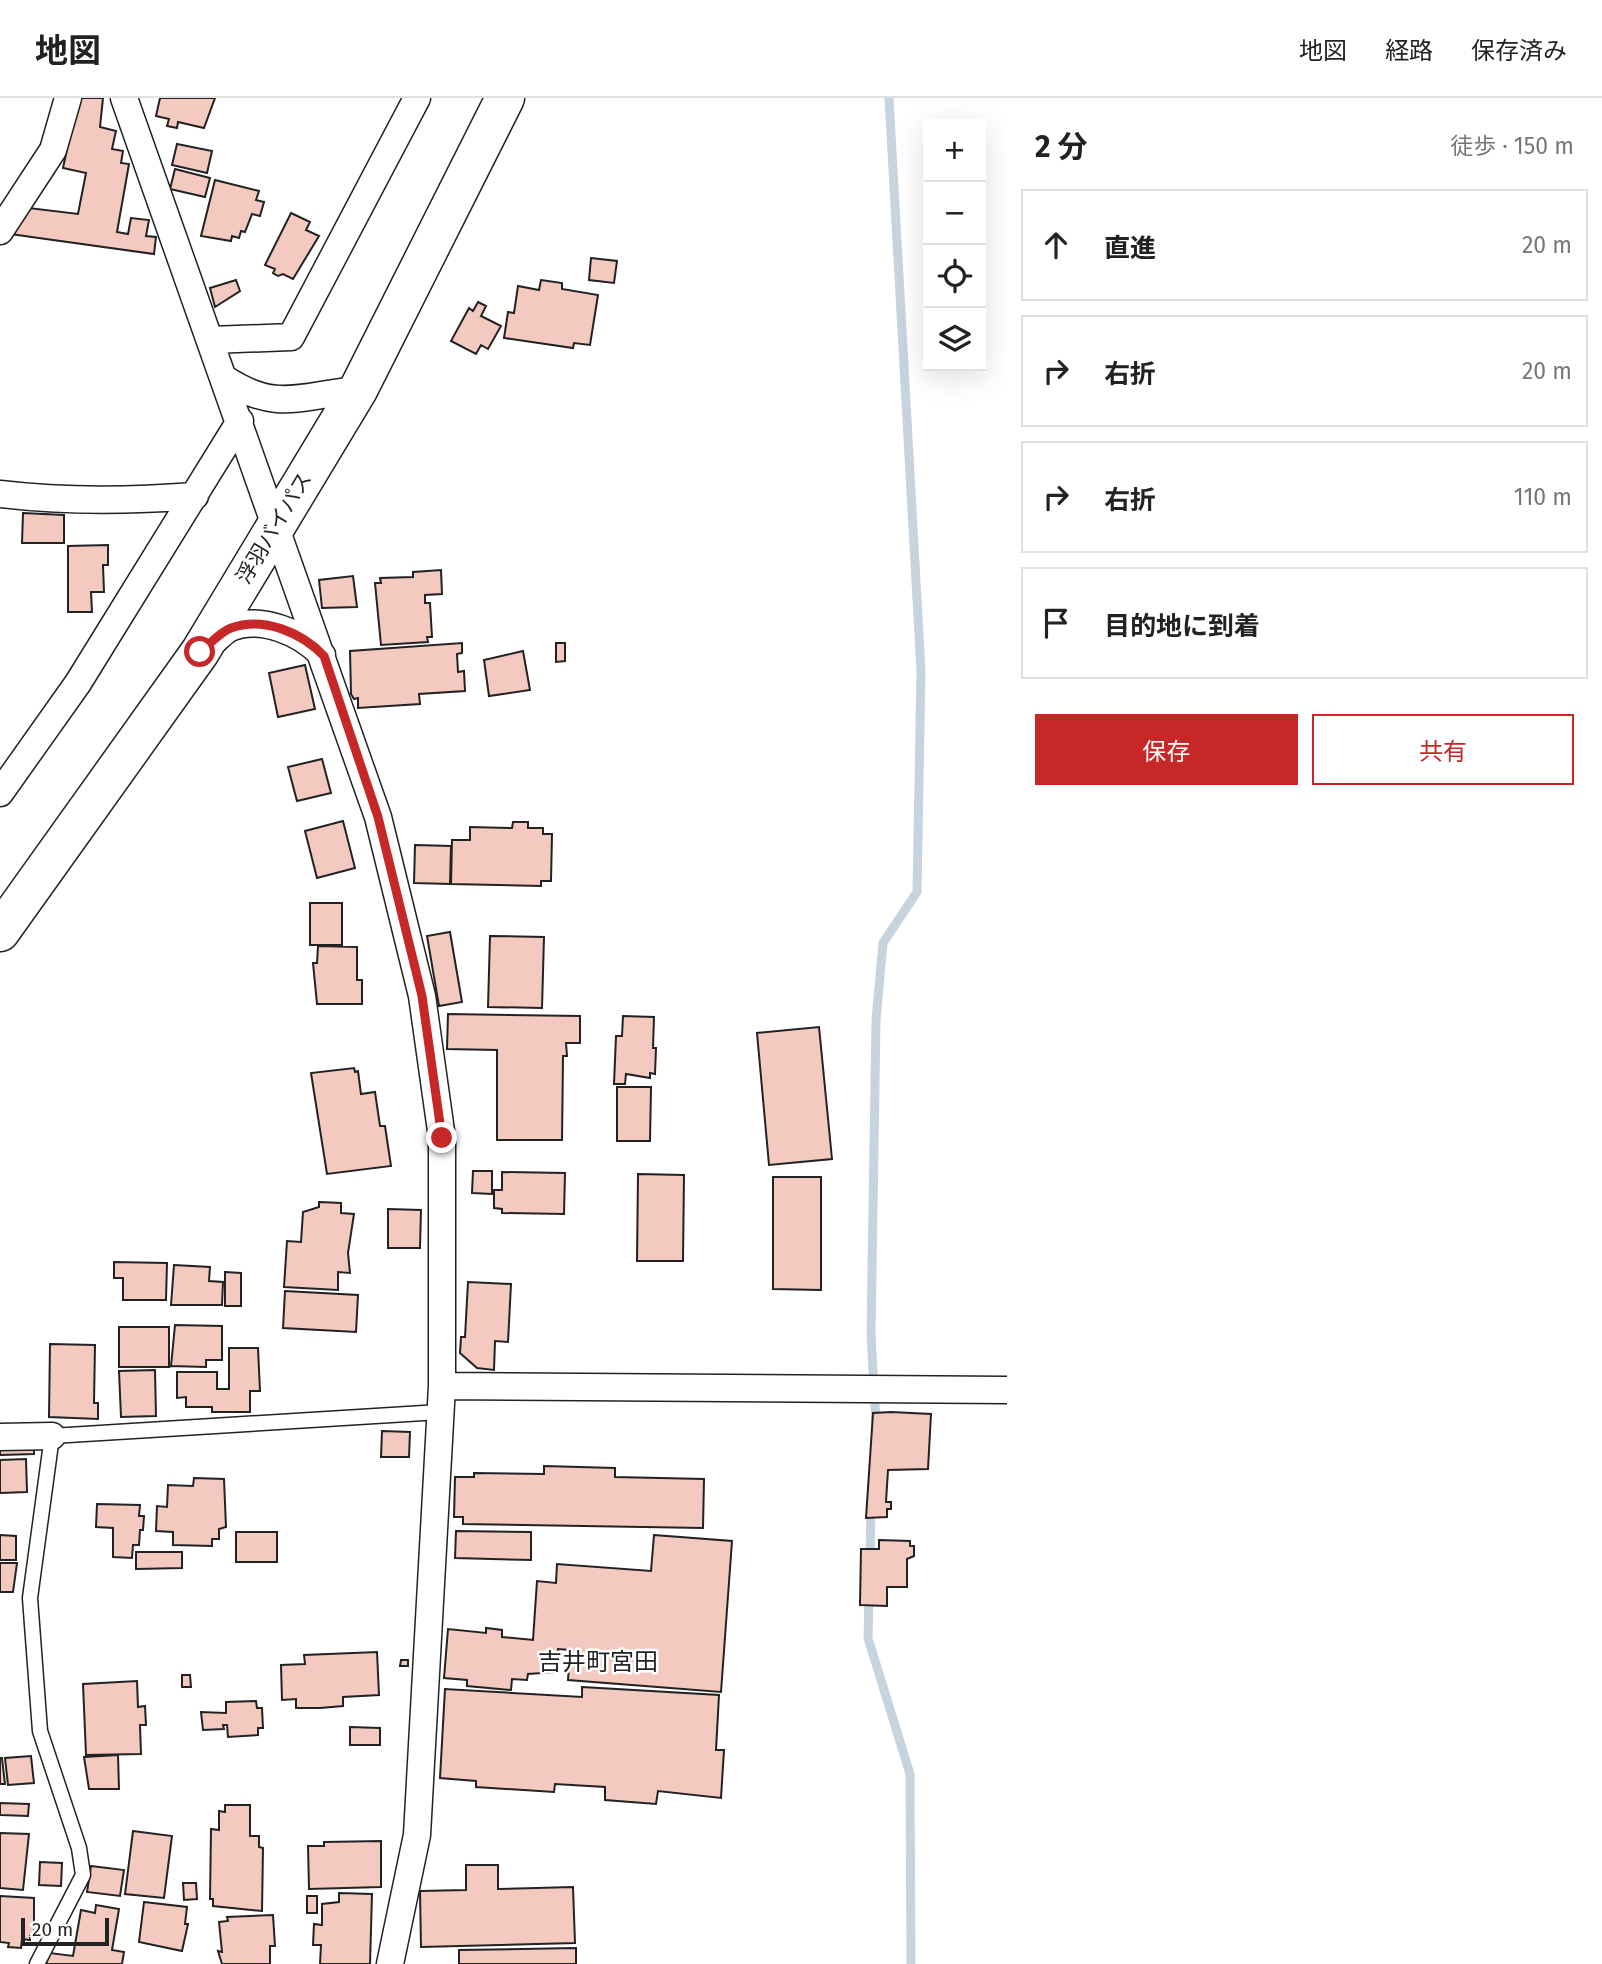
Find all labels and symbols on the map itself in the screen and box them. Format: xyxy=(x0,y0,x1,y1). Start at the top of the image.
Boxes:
street label: 浮羽バイパス xyxy=(231,467,317,589)
route start xyxy=(184,636,215,667)
route end xyxy=(426,1122,457,1153)
district label: 吉井町宮田 xyxy=(538,1648,658,1676)
scale bar xyxy=(21,1915,108,1947)

